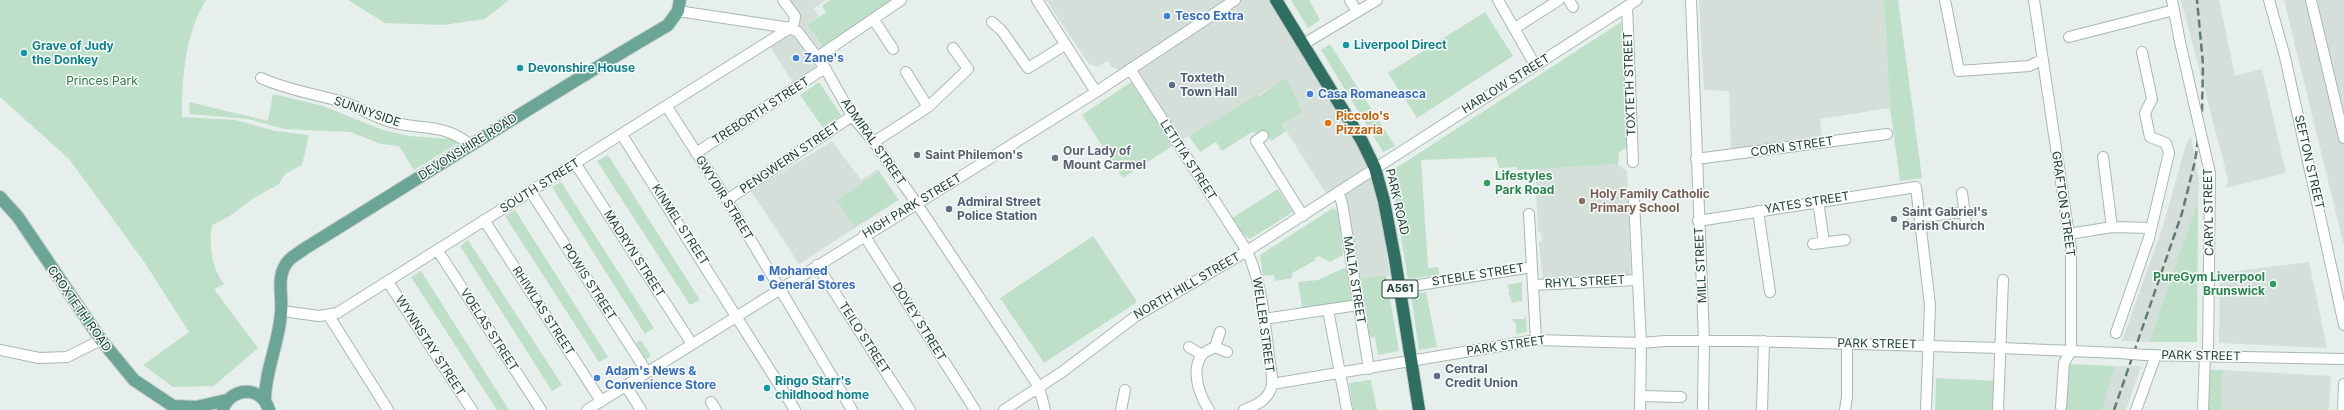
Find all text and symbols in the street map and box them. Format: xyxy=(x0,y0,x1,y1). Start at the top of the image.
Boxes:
place label: Tesco Extra xyxy=(1175,9,1244,23)
marker: Tesco Extra xyxy=(1162,11,1172,21)
street label: TOXTETH STREET xyxy=(1621,32,1639,136)
place label: Liverpool Direct xyxy=(1354,38,1447,52)
place label: Grave of Judy the Donkey xyxy=(32,39,114,67)
marker: Liverpool Direct xyxy=(1341,40,1351,50)
marker: Grave of Judy the Donkey xyxy=(19,48,29,58)
place label: Zane's xyxy=(804,51,844,65)
street label: HARLOW STREET xyxy=(1459,51,1553,117)
marker: Zane's xyxy=(791,53,801,63)
place label: Devonshire House xyxy=(528,61,635,75)
marker: Devonshire House xyxy=(515,63,525,73)
place label: Toxteth Town Hall xyxy=(1180,71,1237,99)
park label: Princes Park xyxy=(66,74,138,88)
street label: TREBORTH STREET xyxy=(710,74,812,148)
marker: Toxteth Town Hall xyxy=(1167,80,1177,90)
place label: Casa Romaneasca xyxy=(1318,87,1426,101)
marker: Casa Romaneasca xyxy=(1305,89,1315,99)
street label: SUNNYSIDE xyxy=(332,94,402,130)
street label: ADMIRAL STREET xyxy=(838,96,908,188)
place label: Piccolo's Pizzaria xyxy=(1336,109,1390,137)
street label: DEVONSHIRE ROAD xyxy=(416,111,520,183)
street label: SEFTON STREET xyxy=(2291,113,2327,211)
street label: LETITIA STREET xyxy=(1157,117,1219,203)
marker: Piccolo's Pizzaria xyxy=(1323,118,1333,128)
street label: PENGWERN STREET xyxy=(737,119,843,197)
street label: CORN STREET xyxy=(1750,134,1834,160)
place label: Our Lady of Mount Carmel xyxy=(1063,144,1146,172)
place label: Saint Philemon's xyxy=(925,148,1023,162)
marker: Saint Philemon's xyxy=(912,150,922,160)
street label: GRAFTON STREET xyxy=(2048,150,2078,258)
street label: GWYDIR STREET xyxy=(692,153,756,243)
marker: Our Lady of Mount Carmel xyxy=(1050,153,1060,163)
street label: SOUTH STREET xyxy=(498,156,582,216)
street label: PARK ROAD xyxy=(1382,167,1412,237)
street label: CARYL STREET xyxy=(2201,168,2217,256)
place label: Lifestyles Park Road xyxy=(1495,169,1554,197)
street label: HIGH PARK STREET xyxy=(860,171,964,241)
marker: Lifestyles Park Road xyxy=(1482,178,1492,188)
street label: KINMEL STREET xyxy=(648,182,712,268)
place label: Holy Family Catholic Primary School xyxy=(1590,187,1710,215)
street label: YATES STREET xyxy=(1763,189,1851,217)
place label: Admiral Street Police Station xyxy=(957,195,1041,223)
marker: Holy Family Catholic Primary School xyxy=(1577,196,1587,206)
marker: Admiral Street Police Station xyxy=(944,204,954,214)
place label: Saint Gabriel's Parish Church xyxy=(1902,205,1988,233)
street label: MADRYN STREET xyxy=(600,208,668,300)
marker: Saint Gabriel's Parish Church xyxy=(1889,214,1899,224)
street label: MILL STREET xyxy=(1692,227,1710,303)
street label: MALTA STREET xyxy=(1340,235,1368,325)
street label: POWIS STREET xyxy=(559,241,619,323)
street label: NORTH HILL STREET xyxy=(1131,250,1243,322)
street label: STEBLE STREET xyxy=(1431,261,1525,289)
street label: CROXTETH ROAD xyxy=(44,263,114,355)
street label: RHIWLAS STREET xyxy=(509,264,577,358)
place label: Mohamed General Stores xyxy=(769,264,856,292)
place label: PureGym Liverpool Brunswick xyxy=(2153,270,2265,298)
marker: Mohamed General Stores xyxy=(756,273,766,283)
street label: RHYL STREET xyxy=(1545,273,1625,291)
street label: WELLER STREET xyxy=(1249,276,1277,374)
marker: PureGym Liverpool Brunswick xyxy=(2268,279,2278,289)
street label: DOVEY STREET xyxy=(889,280,949,364)
road number: A561 xyxy=(1382,280,1418,298)
street label: VOELAS STREET xyxy=(457,286,521,374)
street label: WYNNSTAY STREET xyxy=(392,293,468,399)
street label: TEILO STREET xyxy=(835,299,893,377)
street label: PARK STREET xyxy=(1466,333,1546,359)
street label: PARK STREET xyxy=(1837,336,1917,352)
street label: PARK STREET xyxy=(2161,348,2241,364)
place label: Central Credit Union xyxy=(1445,362,1518,390)
place label: Adam's News & Convenience Store xyxy=(605,364,716,392)
marker: Central Credit Union xyxy=(1432,371,1442,381)
marker: Adam's News & Convenience Store xyxy=(592,373,602,383)
place label: Ringo Starr's childhood home xyxy=(775,374,869,402)
marker: Ringo Starr's childhood home xyxy=(762,383,772,393)

